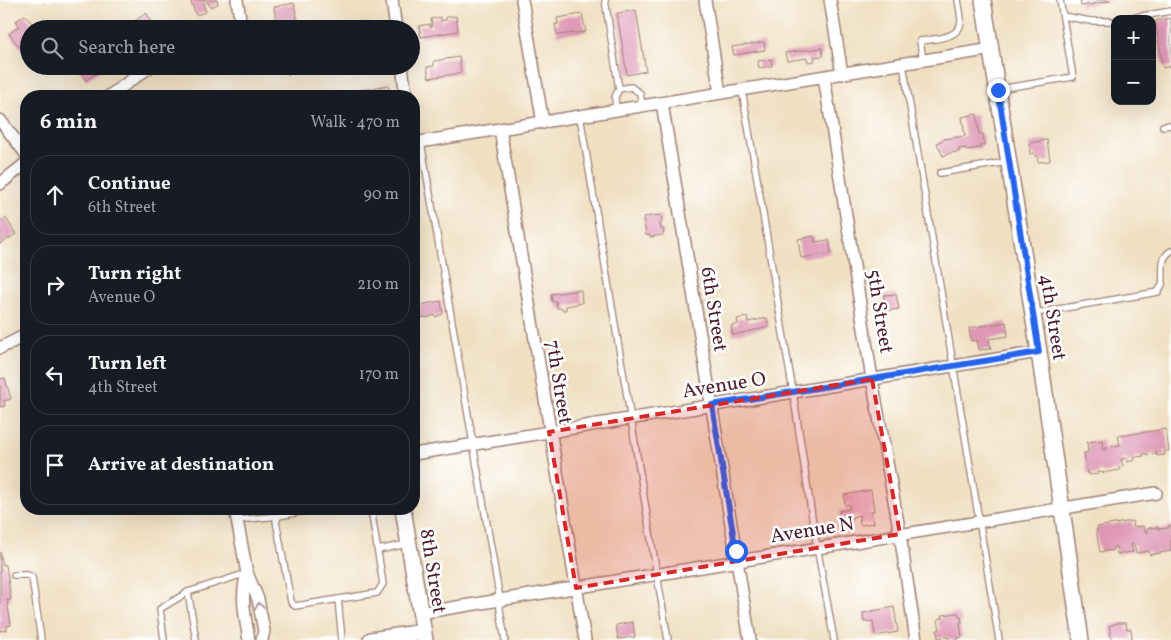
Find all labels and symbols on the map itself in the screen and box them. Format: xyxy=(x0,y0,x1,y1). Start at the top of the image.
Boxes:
route end xyxy=(987,79,1010,102)
street label: 6th Street xyxy=(693,265,734,354)
street label: 5th Street xyxy=(859,267,899,355)
street label: 4th Street xyxy=(1031,272,1073,363)
street label: 7th Street xyxy=(538,338,579,427)
street label: Avenue O xyxy=(681,366,768,406)
street label: Avenue N xyxy=(769,511,856,551)
street label: 8th Street xyxy=(412,527,453,616)
route start xyxy=(725,540,748,563)
one-way arrow xyxy=(254,601,265,610)

